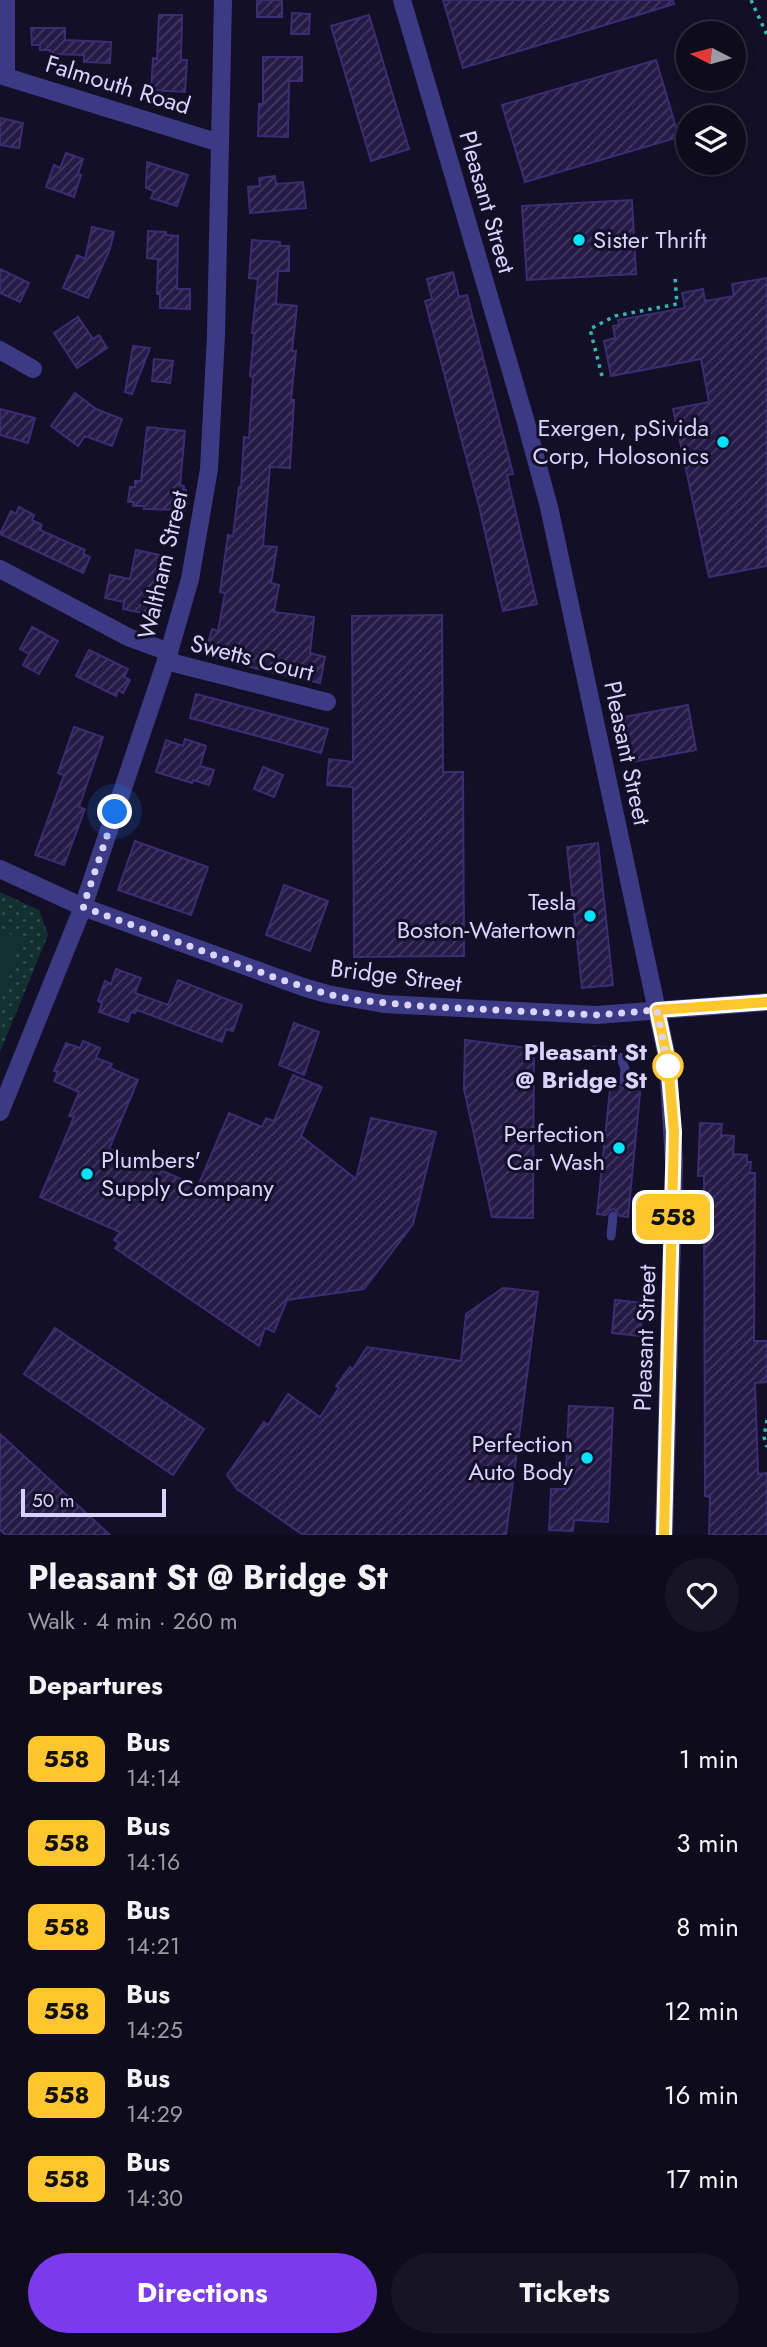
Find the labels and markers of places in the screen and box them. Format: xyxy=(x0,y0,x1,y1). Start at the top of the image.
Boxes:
place label: Sister Thrift xyxy=(593,222,707,257)
marker: Sister Thrift xyxy=(571,232,587,248)
place label: Exergen, pSivida Corp, Holosonics xyxy=(533,410,709,473)
marker: Exergen, pSivida Corp, Holosonics xyxy=(715,434,731,450)
place label: Tesla Boston-Watertown xyxy=(397,884,576,947)
marker: Tesla Boston-Watertown xyxy=(582,908,598,924)
place label: Pleasant St @ Bridge St xyxy=(516,1034,647,1097)
marker: Pleasant St @ Bridge St xyxy=(653,1051,683,1081)
place label: Perfection Car Wash xyxy=(504,1116,605,1179)
marker: Perfection Car Wash xyxy=(611,1140,627,1156)
place label: Plumbers' Supply Company xyxy=(101,1142,274,1205)
marker: Plumbers' Supply Company xyxy=(79,1166,95,1182)
place label: Perfection Auto Body xyxy=(468,1426,573,1489)
marker: Perfection Auto Body xyxy=(579,1450,595,1466)

